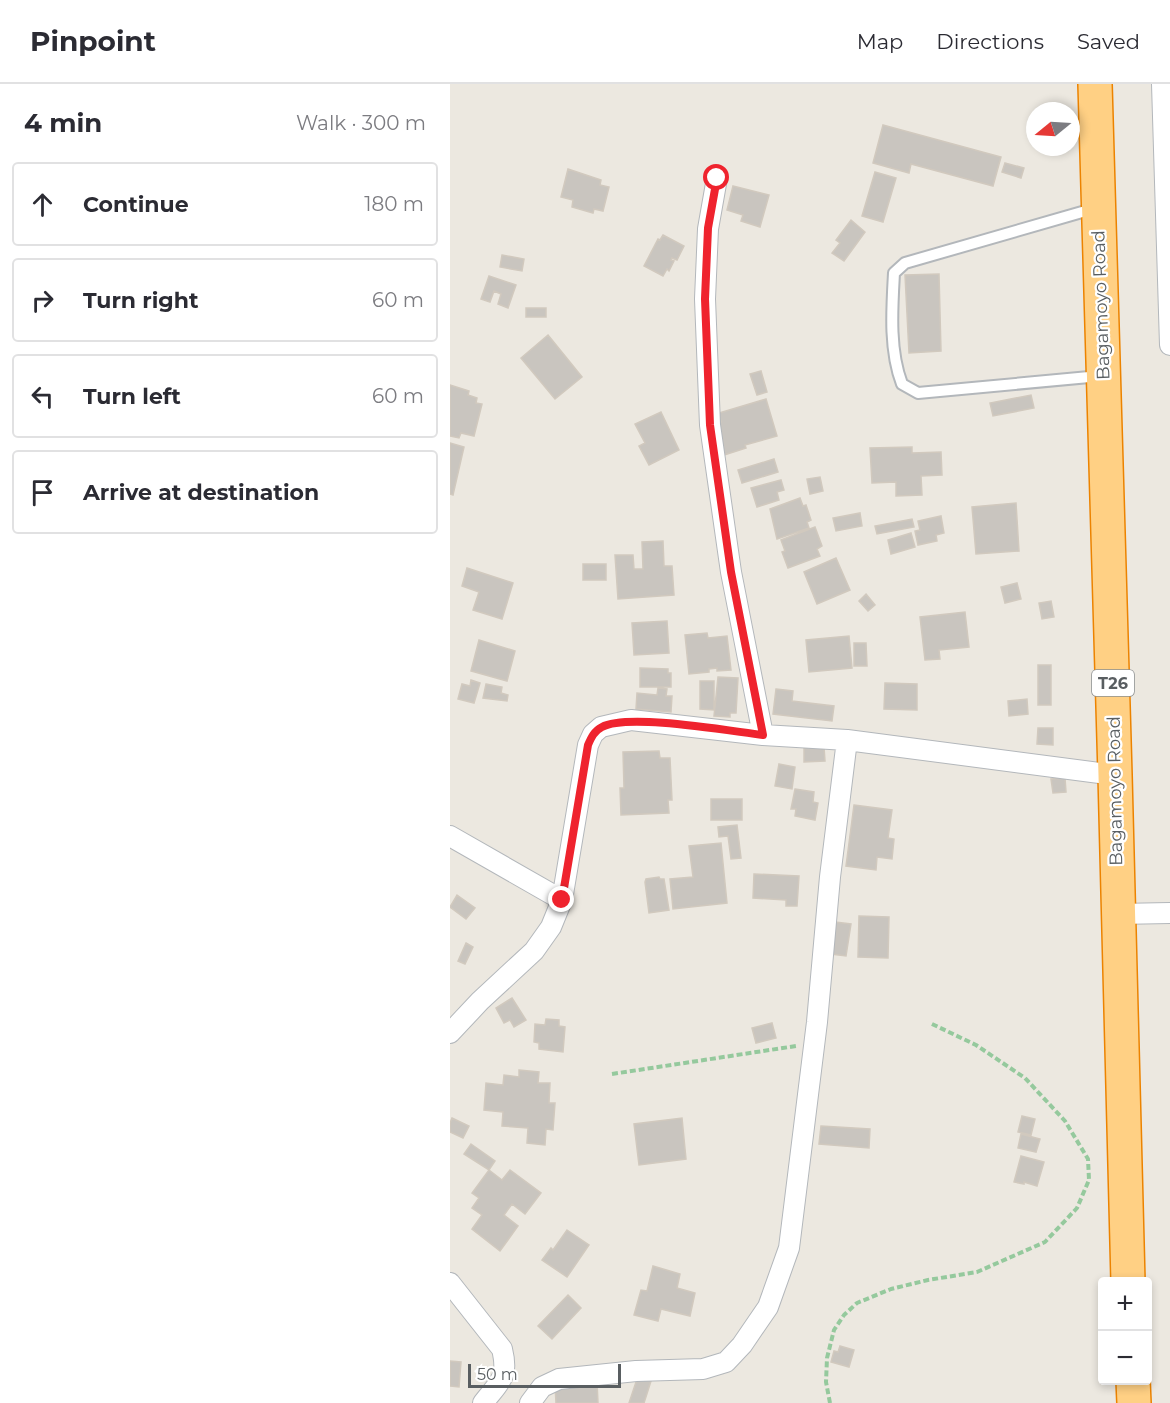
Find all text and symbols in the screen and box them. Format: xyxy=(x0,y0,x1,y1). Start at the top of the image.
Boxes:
text: Pinpoint xyxy=(30,24,156,58)
text: Map xyxy=(857,29,903,54)
text: Directions xyxy=(936,29,1044,54)
text: Saved xyxy=(1077,29,1140,54)
north arrow xyxy=(1026,102,1080,156)
text: 4 min xyxy=(24,107,102,139)
text: Walk · 300 m xyxy=(296,111,426,135)
route start xyxy=(703,164,729,190)
icon: ahead xyxy=(26,188,59,221)
text: Continue xyxy=(83,191,189,218)
text: 180 m xyxy=(364,192,424,216)
street label: Bagamoyo Road xyxy=(1087,230,1115,380)
icon: right xyxy=(26,284,59,317)
text: Turn right xyxy=(83,287,198,314)
text: 60 m xyxy=(372,288,424,312)
icon: left xyxy=(26,380,59,413)
text: Turn left xyxy=(83,383,181,410)
text: 60 m xyxy=(372,384,424,408)
icon: arrive xyxy=(26,476,59,509)
text: Arrive at destination xyxy=(83,479,319,506)
road number: T26 xyxy=(1092,670,1134,696)
street label: Bagamoyo Road xyxy=(1103,716,1127,866)
route end xyxy=(548,886,574,912)
map controls xyxy=(1098,1277,1152,1385)
button: + xyxy=(1098,1277,1152,1331)
button: − xyxy=(1098,1331,1152,1385)
scale bar xyxy=(468,1361,621,1388)
text: 50 m xyxy=(477,1365,518,1384)

